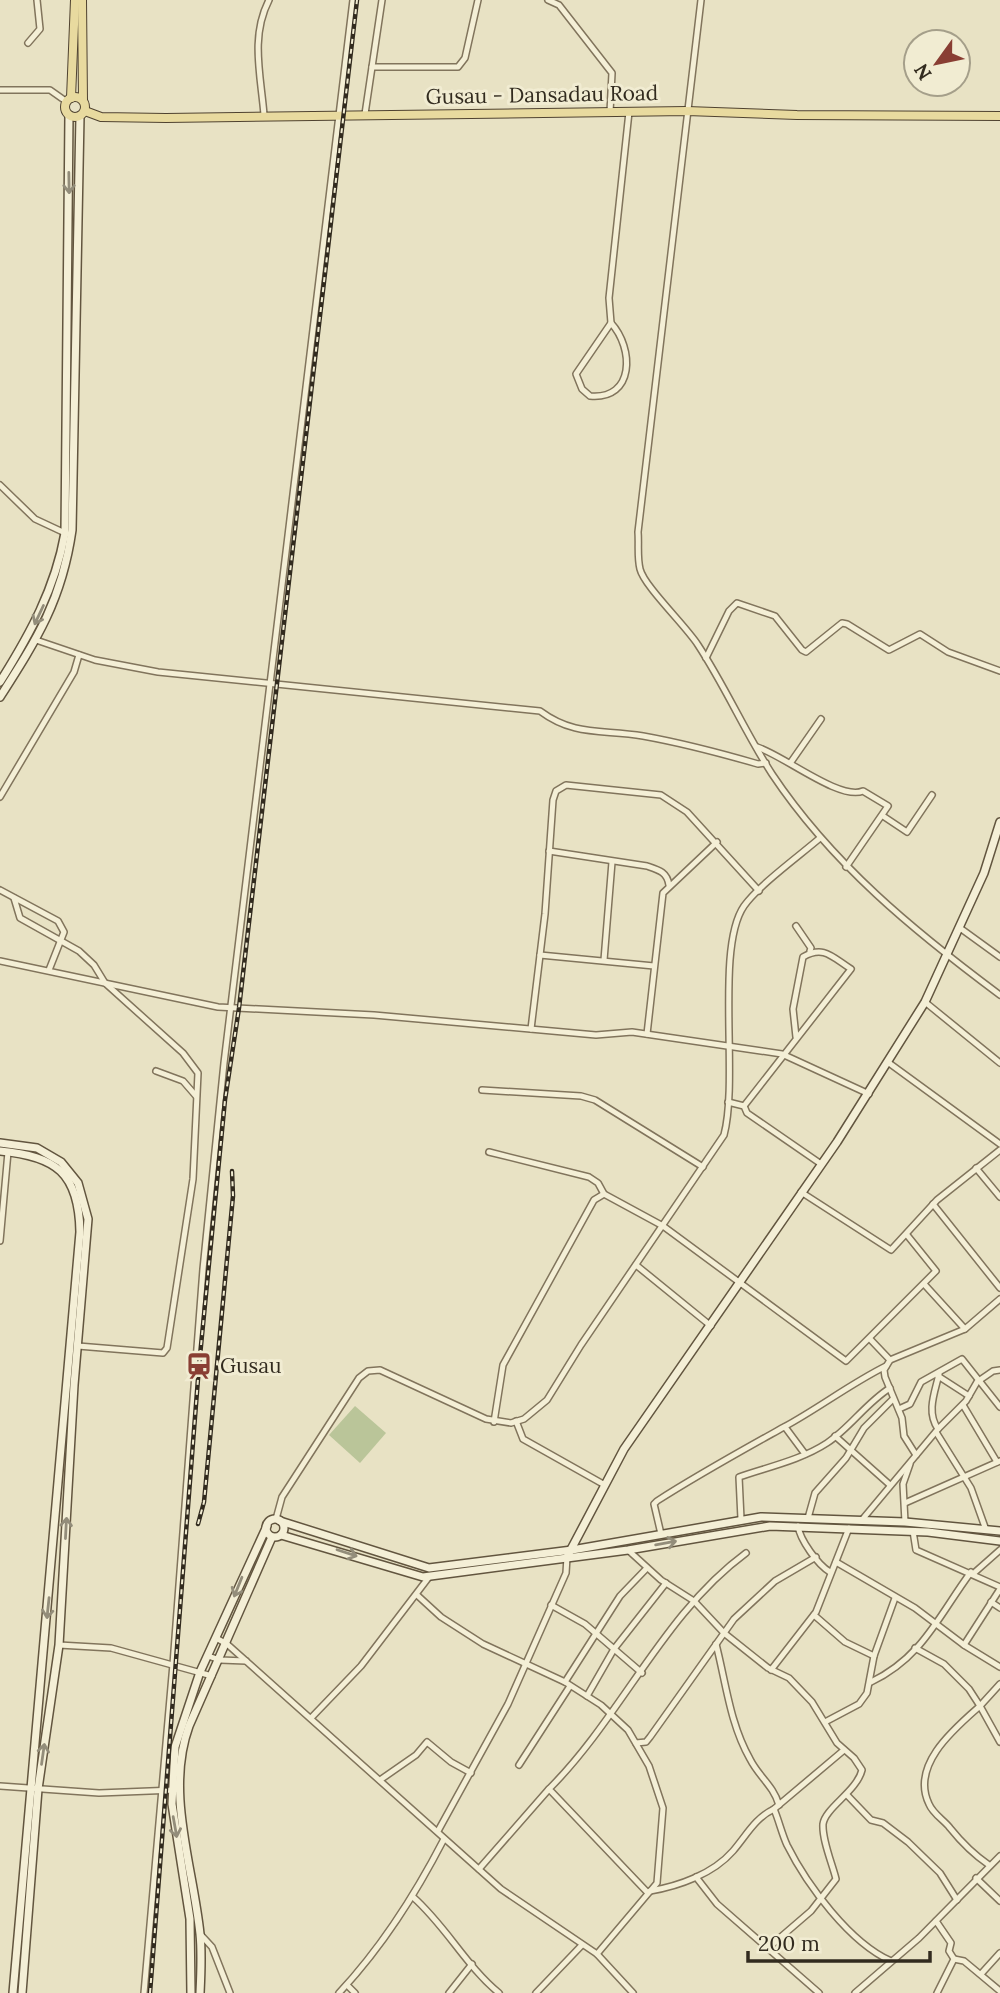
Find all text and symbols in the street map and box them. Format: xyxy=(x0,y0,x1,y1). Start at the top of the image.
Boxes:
north arrow xyxy=(902,28,972,98)
text: N xyxy=(909,59,937,85)
street label: Gusau - Dansadau Road xyxy=(425,79,658,110)
one-way arrow xyxy=(63,171,76,194)
one-way arrow xyxy=(32,604,45,625)
station icon: Gusau xyxy=(184,1351,214,1381)
place label: Gusau xyxy=(220,1352,282,1379)
one-way arrow xyxy=(59,1517,72,1540)
one-way arrow xyxy=(654,1536,677,1549)
one-way arrow xyxy=(335,1548,357,1561)
one-way arrow xyxy=(230,1576,243,1598)
one-way arrow xyxy=(41,1596,54,1619)
one-way arrow xyxy=(37,1743,50,1766)
one-way arrow xyxy=(169,1815,182,1838)
scale bar xyxy=(748,1920,930,1964)
text: 200 m xyxy=(758,1930,820,1957)

